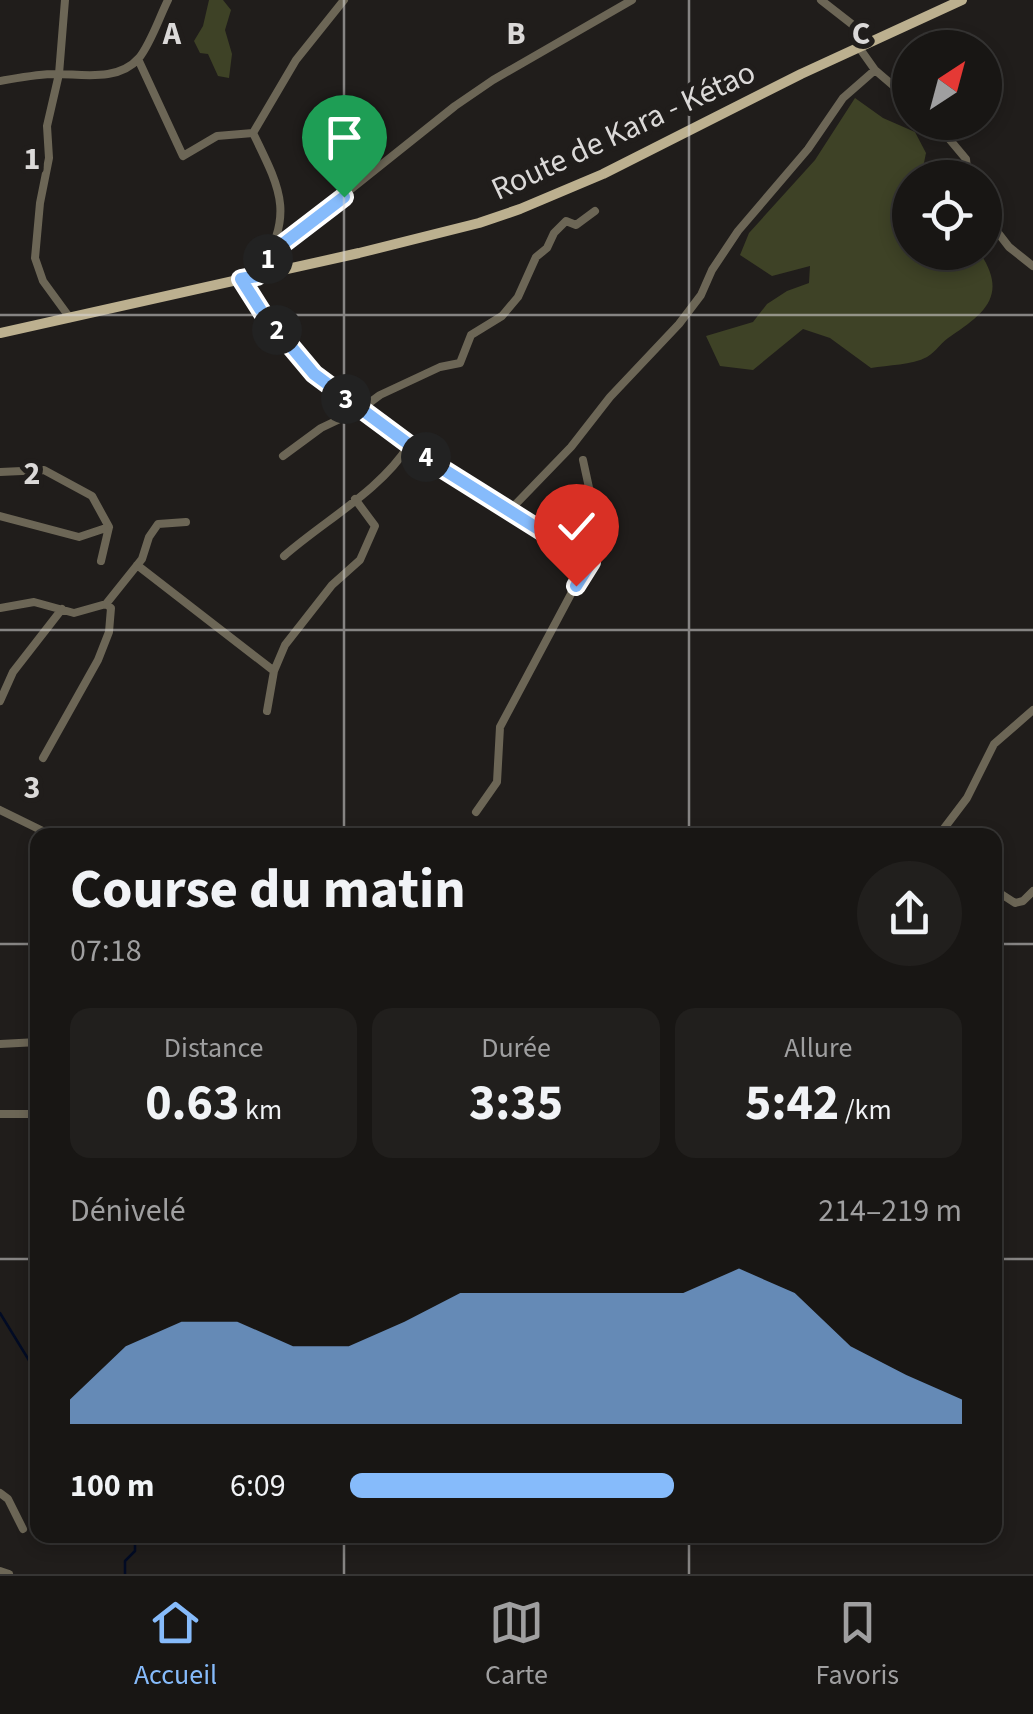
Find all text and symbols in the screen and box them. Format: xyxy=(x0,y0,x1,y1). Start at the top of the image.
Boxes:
text: A xyxy=(162,11,182,57)
text: B xyxy=(506,11,526,57)
text: C xyxy=(852,11,870,57)
north arrow xyxy=(892,30,1002,140)
map controls xyxy=(892,30,1002,270)
street label: Route de Kara - Kétao xyxy=(484,49,763,212)
pin xyxy=(302,95,387,198)
icon: arrive xyxy=(317,110,372,165)
text: 1 xyxy=(24,136,40,182)
button: locate xyxy=(892,160,1002,270)
pin: 1 xyxy=(243,234,293,284)
text: 1 xyxy=(261,239,275,279)
pin: 2 xyxy=(252,305,302,355)
text: 2 xyxy=(270,310,284,350)
pin: 3 xyxy=(321,374,371,424)
text: 3 xyxy=(339,379,353,419)
pin: 4 xyxy=(401,432,451,482)
text: 4 xyxy=(419,437,433,477)
text: 2 xyxy=(24,451,40,497)
pin xyxy=(534,484,619,587)
icon: check xyxy=(549,499,604,554)
text: 3 xyxy=(24,765,40,811)
text: Course du matin xyxy=(70,851,466,929)
button: share xyxy=(857,861,962,966)
text: 07:18 xyxy=(70,928,142,974)
text: Distance xyxy=(164,1028,263,1068)
text: Durée xyxy=(481,1028,551,1068)
text: Allure xyxy=(784,1028,852,1068)
text: 0.63 xyxy=(145,1068,239,1139)
text: 3:35 xyxy=(469,1068,563,1139)
text: 5:42 xyxy=(745,1068,839,1139)
text: km xyxy=(239,1090,282,1130)
text: /km xyxy=(839,1090,892,1130)
text: Dénivelé xyxy=(70,1188,186,1234)
text: 214–219 m xyxy=(818,1188,962,1234)
text: 100 m xyxy=(70,1463,155,1509)
text: 6:09 xyxy=(230,1463,286,1509)
tab: Accueil xyxy=(134,1595,217,1695)
tab: Carte xyxy=(485,1595,548,1695)
tab: Favoris xyxy=(816,1595,899,1695)

